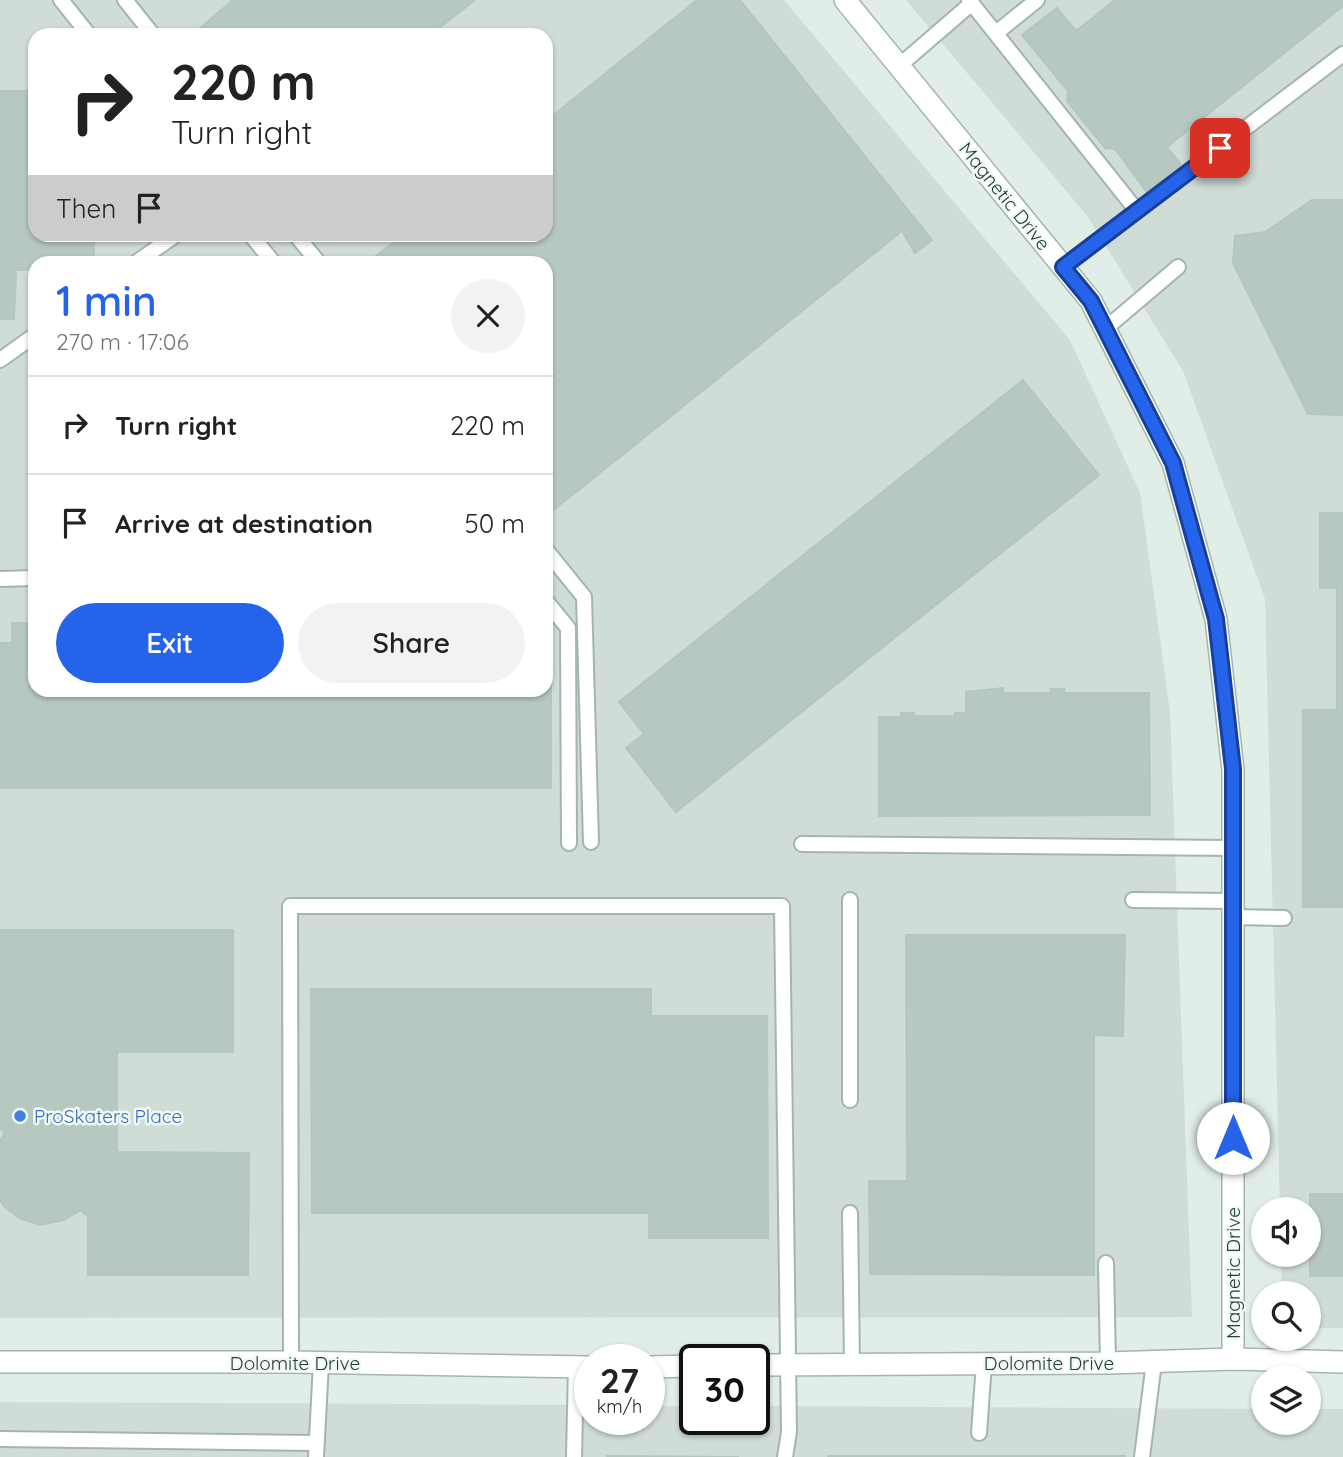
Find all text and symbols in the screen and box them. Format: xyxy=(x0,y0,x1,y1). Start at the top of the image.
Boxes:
text: 220 m xyxy=(171,51,316,112)
icon: right xyxy=(56,56,147,147)
text: Turn right xyxy=(171,112,312,152)
pin xyxy=(1190,118,1250,178)
icon: arrive xyxy=(1201,129,1239,167)
street label: Magnetic Drive xyxy=(954,137,1056,255)
icon: arrive xyxy=(130,189,168,227)
text: Then xyxy=(56,192,116,225)
text: 1 min xyxy=(56,274,157,327)
button: close xyxy=(451,279,525,353)
text: 270 m · 17:06 xyxy=(56,327,189,356)
icon: right xyxy=(56,406,94,444)
text: Turn right xyxy=(115,409,237,442)
text: 220 m xyxy=(450,409,525,442)
icon: arrive xyxy=(56,504,94,542)
text: Arrive at destination xyxy=(115,507,373,540)
text: 50 m xyxy=(465,507,525,540)
button: Exit xyxy=(56,603,284,683)
button: Share xyxy=(298,603,525,683)
position arrow xyxy=(1196,1101,1270,1175)
place label: ProSkaters Place xyxy=(34,1104,182,1128)
marker: ProSkaters Place xyxy=(12,1108,28,1124)
map controls xyxy=(1251,1197,1321,1435)
button: sound xyxy=(1251,1197,1321,1267)
street label: Magnetic Drive xyxy=(1221,1207,1245,1339)
button: search xyxy=(1251,1281,1321,1351)
speed limit sign: 30 xyxy=(679,1344,770,1435)
street label: Dolomite Drive xyxy=(230,1351,360,1375)
street label: Dolomite Drive xyxy=(984,1351,1114,1375)
text: 27 xyxy=(600,1358,639,1402)
button: layers xyxy=(1251,1365,1321,1435)
text: km/h xyxy=(597,1395,642,1418)

